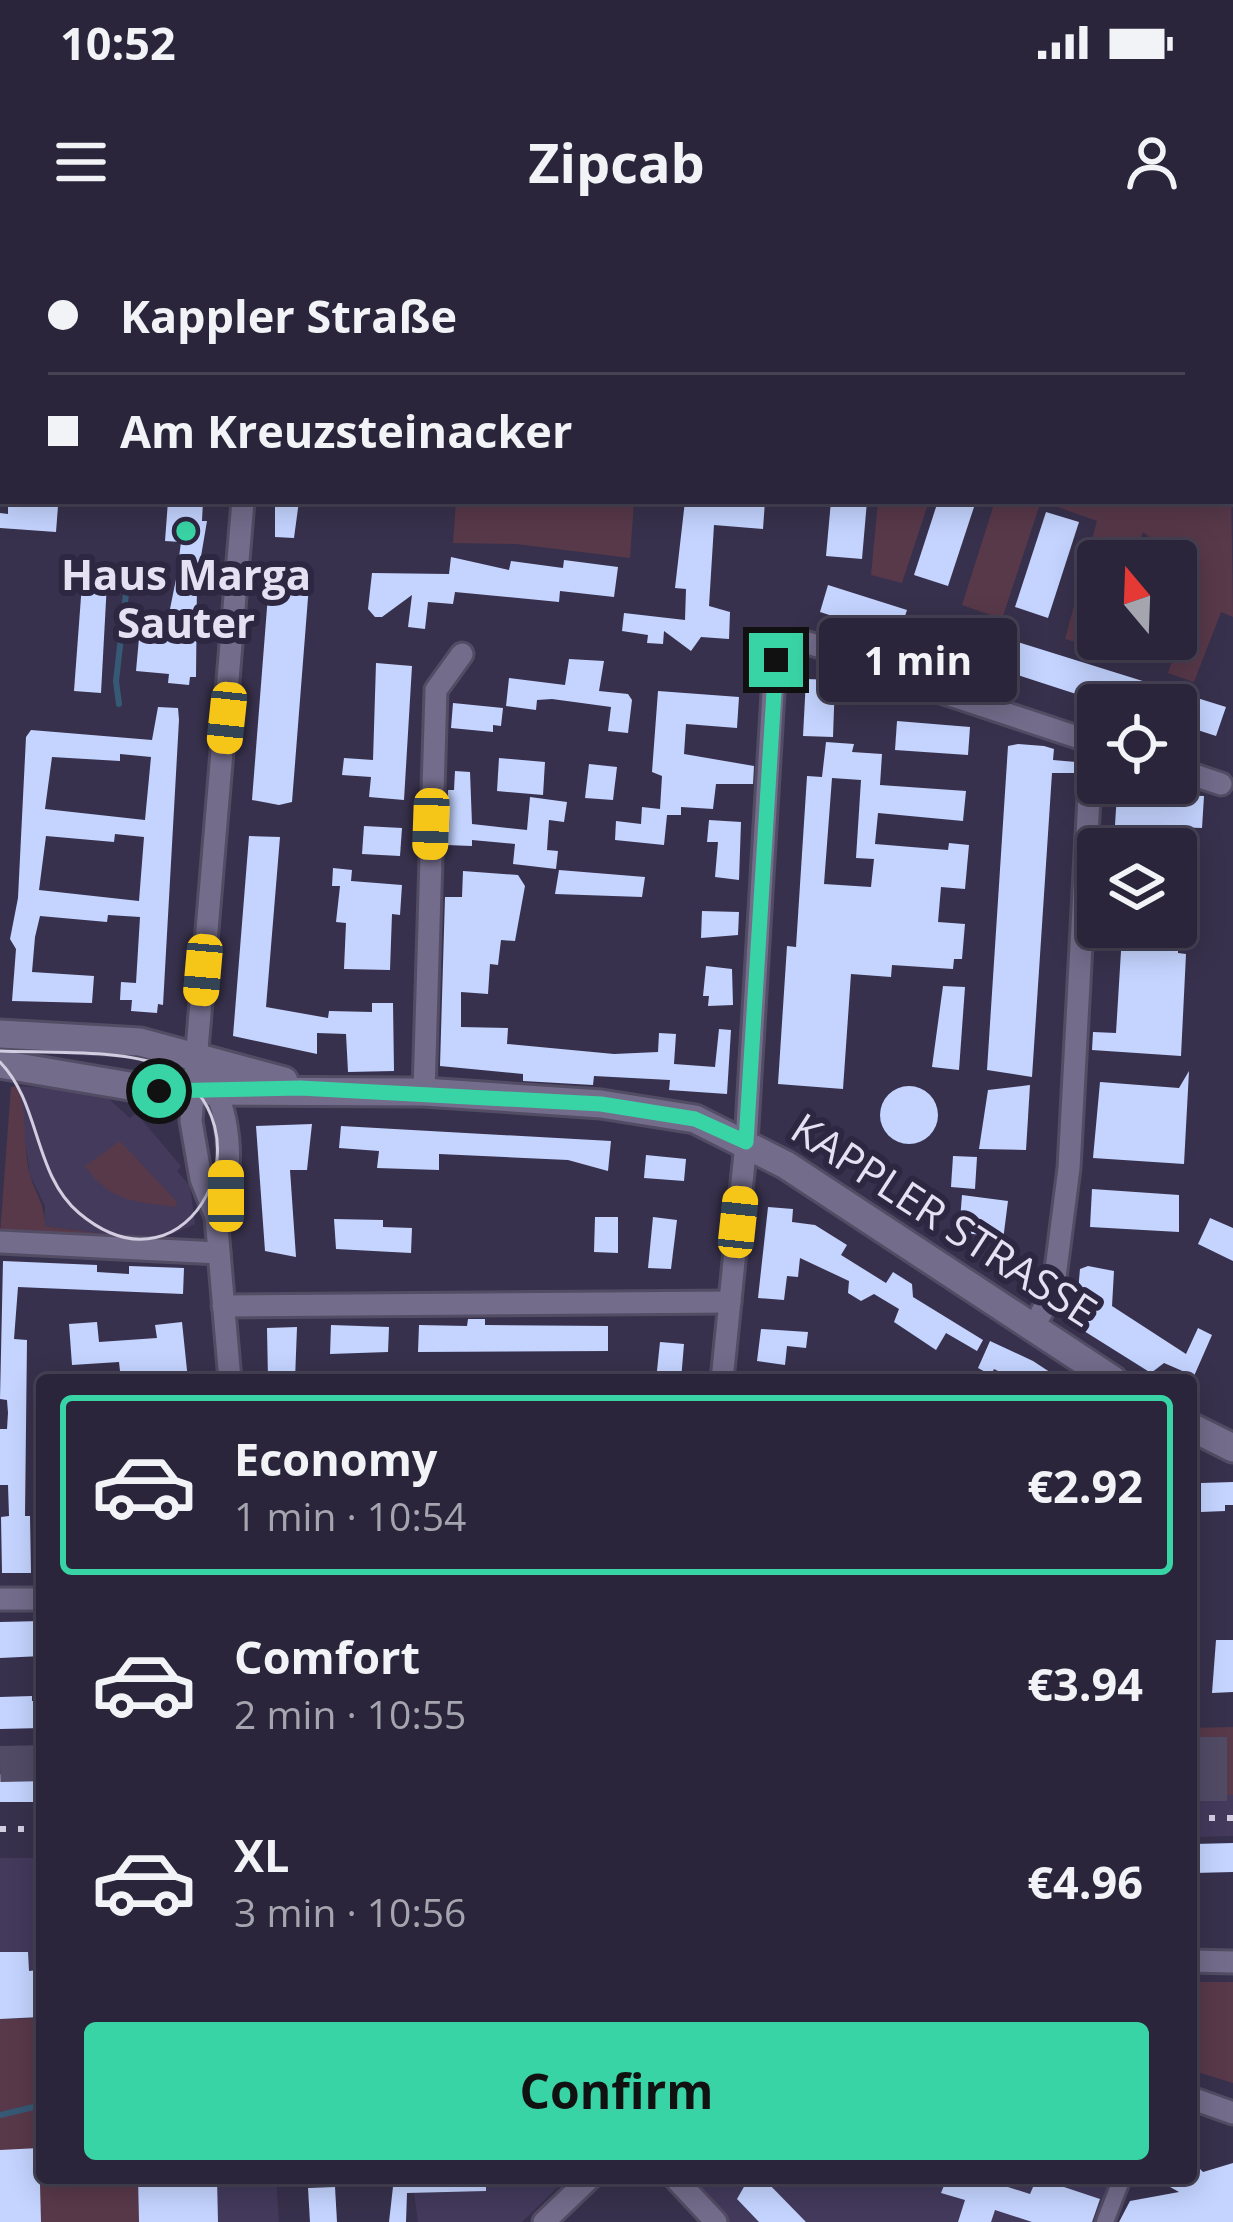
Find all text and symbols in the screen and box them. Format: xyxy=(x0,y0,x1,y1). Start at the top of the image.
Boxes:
text: 10:52 xyxy=(60,12,176,73)
text: Zipcab xyxy=(528,125,705,199)
icon: menu xyxy=(48,129,114,195)
icon: person xyxy=(1119,129,1185,195)
text: Kappler Straße xyxy=(120,285,457,346)
text: Am Kreuzsteinacker xyxy=(120,400,572,461)
marker: Haus Marga Sauter xyxy=(173,518,199,544)
north arrow xyxy=(1077,540,1197,660)
map controls xyxy=(1077,540,1197,948)
place label: Haus Marga Sauter xyxy=(61,545,311,650)
callout: 1 min xyxy=(818,618,1016,702)
route end xyxy=(749,633,803,687)
text: 1 min xyxy=(864,633,972,686)
car xyxy=(205,680,249,756)
button: locate xyxy=(1077,684,1197,804)
car xyxy=(412,787,450,861)
button: layers xyxy=(1077,828,1197,948)
car xyxy=(182,933,224,1007)
route start xyxy=(132,1064,186,1118)
street label: KAPPLER STRASSE xyxy=(781,1099,1108,1339)
car xyxy=(208,1160,244,1232)
car xyxy=(716,1184,760,1260)
text: Economy xyxy=(234,1428,437,1489)
icon: car xyxy=(90,1431,198,1539)
text: €2.92 xyxy=(1027,1455,1143,1516)
text: 1 min · 10:54 xyxy=(234,1489,466,1542)
text: Comfort xyxy=(234,1626,420,1687)
icon: car xyxy=(90,1629,198,1737)
text: €3.94 xyxy=(1027,1653,1143,1714)
text: 2 min · 10:55 xyxy=(234,1687,466,1740)
text: XL xyxy=(234,1824,289,1885)
icon: car xyxy=(90,1827,198,1935)
text: €4.96 xyxy=(1027,1851,1143,1912)
text: 3 min · 10:56 xyxy=(234,1885,466,1938)
button: Confirm xyxy=(84,2022,1149,2160)

